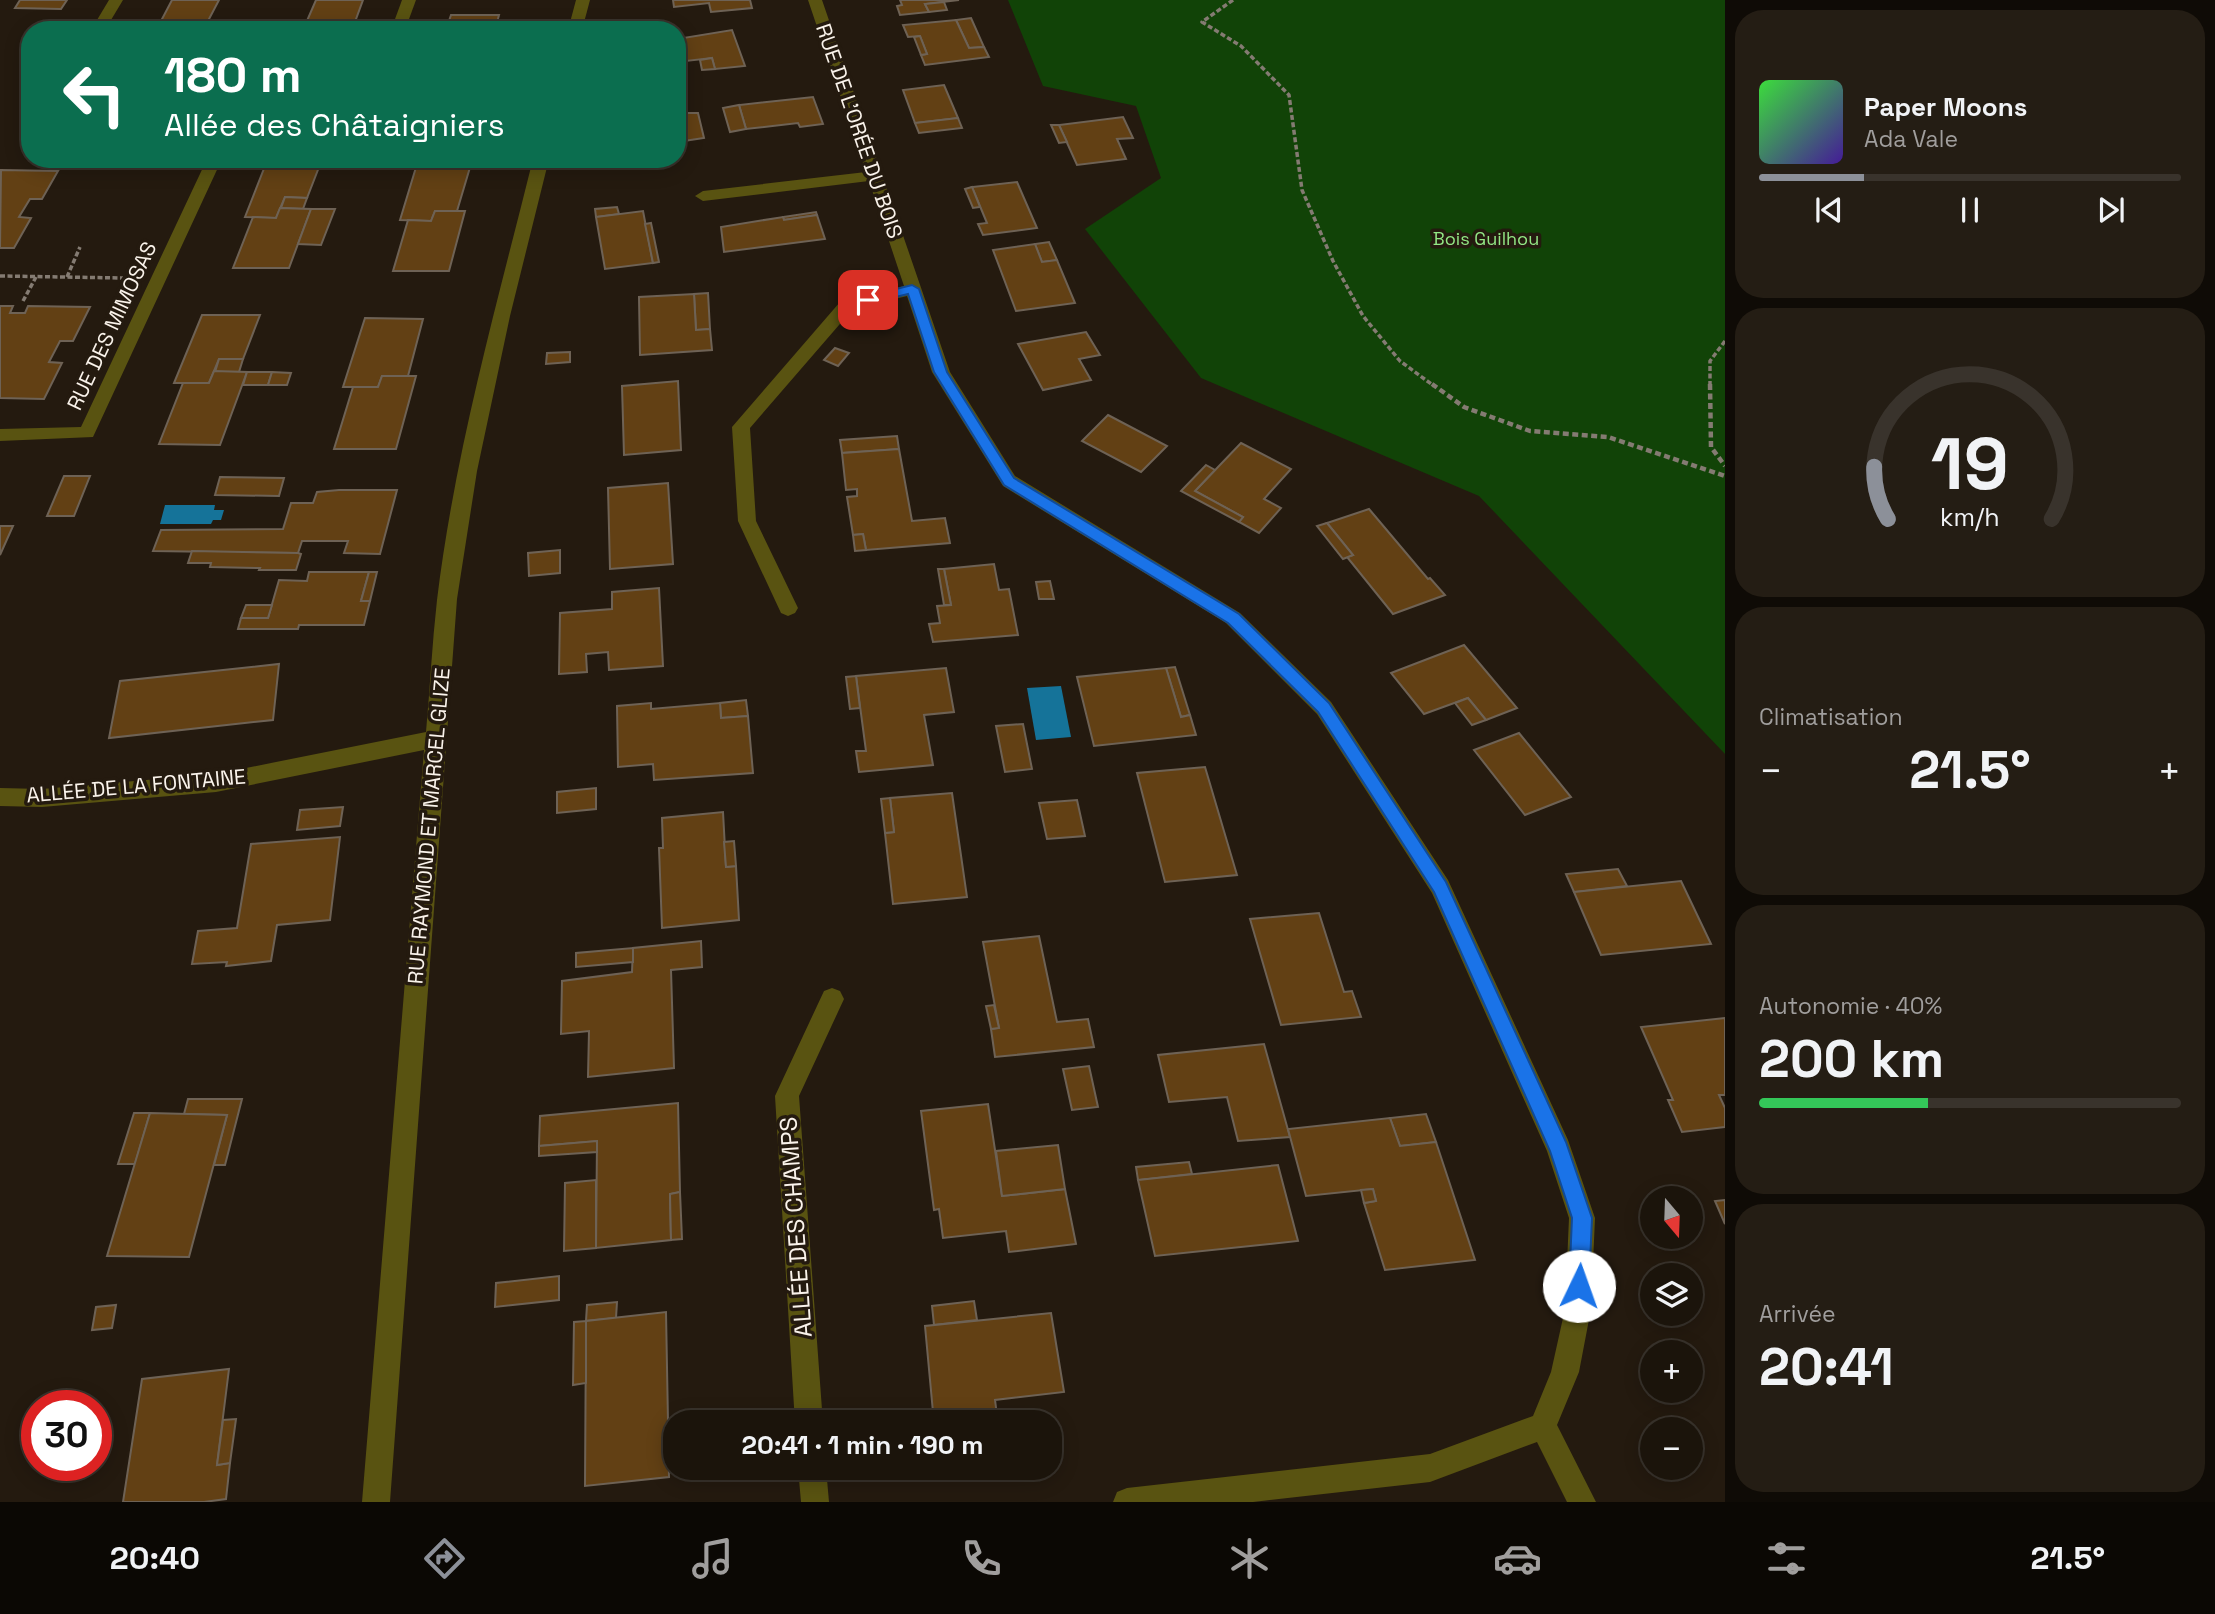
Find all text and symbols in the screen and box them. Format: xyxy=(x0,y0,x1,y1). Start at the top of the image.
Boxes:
street label: RUE DE L'ORÉE DU BOIS xyxy=(810,20,909,242)
text: 180 m xyxy=(164,44,302,106)
icon: left xyxy=(49,49,140,140)
text: Paper Moons xyxy=(1864,90,2027,124)
text: Allée des Châtaigniers xyxy=(164,105,505,145)
text: Ada Vale xyxy=(1864,124,1958,154)
icon: previous xyxy=(1810,191,1848,229)
icon: pause xyxy=(1951,191,1989,229)
icon: next xyxy=(2092,191,2130,229)
park label: Bois Guilhou xyxy=(1433,227,1539,250)
street label: RUE DES MIMOSAS xyxy=(61,237,162,414)
pin xyxy=(838,270,898,330)
icon: arrive xyxy=(849,281,887,319)
text: 19 xyxy=(1931,417,2009,510)
text: km/h xyxy=(1940,500,2000,532)
street label: RUE RAYMOND ET MARCEL GLIZE xyxy=(401,667,456,985)
text: Climatisation xyxy=(1759,702,1903,732)
text: 21.5° xyxy=(1909,737,2031,803)
text: − xyxy=(1759,747,1783,795)
text: + xyxy=(2157,747,2181,795)
street label: ALLÉE DE LA FONTAINE xyxy=(25,762,247,809)
text: Autonomie · 40% xyxy=(1759,991,1942,1021)
text: 200 km xyxy=(1759,1026,1944,1092)
street label: ALLÉE DES CHAMPS xyxy=(772,1116,819,1338)
north arrow xyxy=(1640,1186,1703,1250)
map controls xyxy=(1640,1186,1703,1480)
position arrow xyxy=(1542,1249,1616,1323)
button: layers xyxy=(1640,1263,1703,1326)
text: Arrivée xyxy=(1759,1299,1836,1329)
text: 20:41 xyxy=(1759,1334,1894,1400)
button: + xyxy=(1640,1340,1703,1403)
speed limit sign: 30 xyxy=(21,1390,112,1481)
button: − xyxy=(1640,1417,1703,1480)
text: 20:41 · 1 min · 190 m xyxy=(741,1428,984,1462)
icon: directions xyxy=(420,1534,469,1583)
icon: music xyxy=(688,1534,737,1583)
icon: phone xyxy=(957,1534,1006,1583)
icon: climate xyxy=(1225,1534,1274,1583)
icon: car xyxy=(1493,1534,1542,1583)
icon: filters xyxy=(1762,1534,1811,1583)
text: 20:40 xyxy=(110,1538,200,1578)
text: 21.5° xyxy=(2030,1538,2105,1578)

